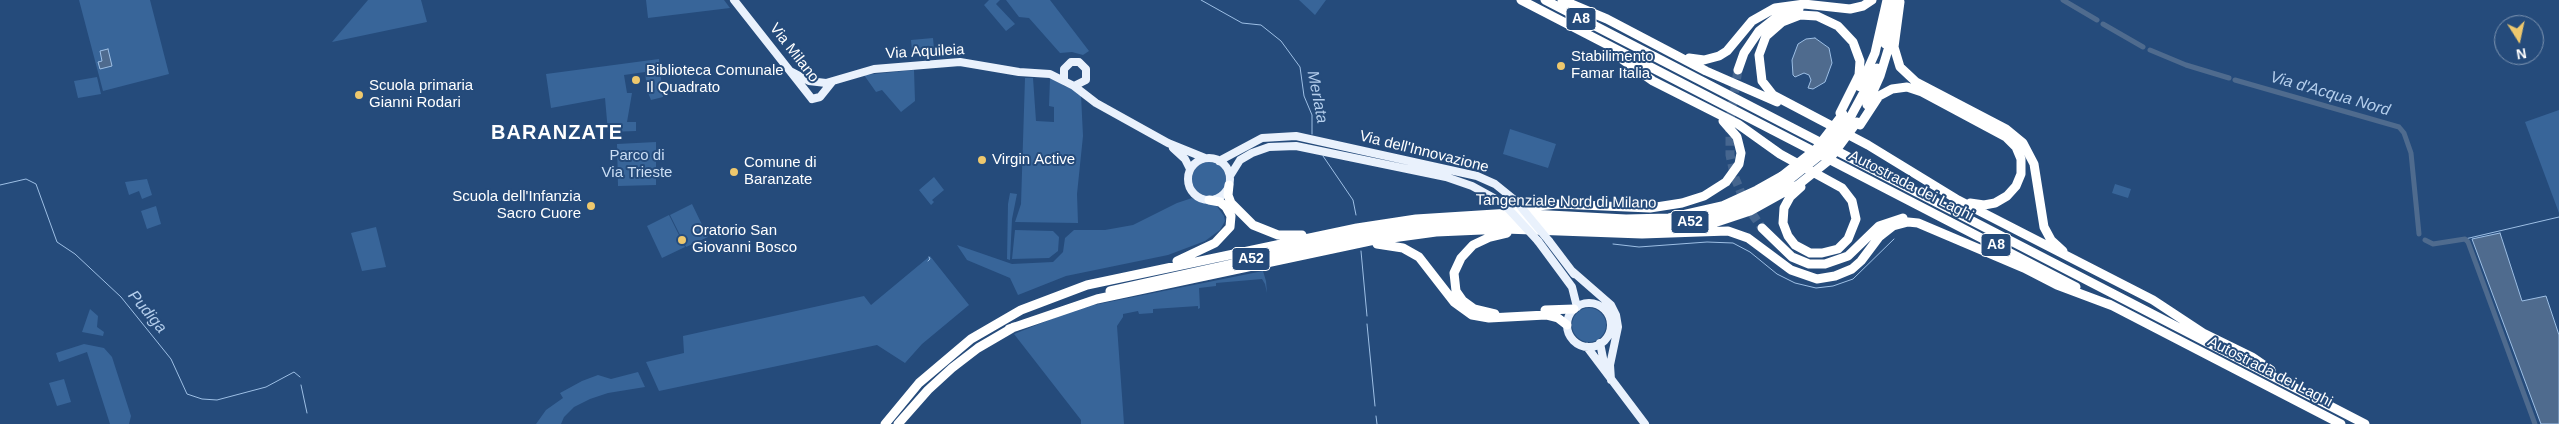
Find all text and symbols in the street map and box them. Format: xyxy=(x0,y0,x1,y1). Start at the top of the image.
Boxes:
road number: A8 xyxy=(1566,8,1596,30)
north arrow xyxy=(2494,15,2544,65)
street label: Via Milano xyxy=(765,20,823,86)
street label: Via Aquileia xyxy=(885,41,965,63)
text: N xyxy=(2515,45,2528,63)
place label: Stabilimento Famar Italia xyxy=(1571,48,1654,83)
marker: Stabilimento Famar Italia xyxy=(1555,60,1567,72)
place label: Biblioteca Comunale Il Quadrato xyxy=(646,62,784,97)
water label: Via d'Acqua Nord xyxy=(2268,68,2392,120)
water label: Merlata xyxy=(1302,69,1332,125)
marker: Biblioteca Comunale Il Quadrato xyxy=(630,74,642,86)
place label: Scuola primaria Gianni Rodari xyxy=(369,77,473,112)
marker: Scuola primaria Gianni Rodari xyxy=(353,89,365,101)
district label: BARANZATE xyxy=(490,121,624,145)
street label: Via dell'Innovazione xyxy=(1357,127,1491,177)
park label: Parco di Via Trieste xyxy=(602,147,672,182)
street label: Autostrada dei Laghi xyxy=(1846,147,1976,225)
place label: Virgin Active xyxy=(992,151,1075,169)
place label: Comune di Baranzate xyxy=(744,154,817,189)
marker: Virgin Active xyxy=(976,154,988,166)
marker: Comune di Baranzate xyxy=(728,166,740,178)
place label: Scuola dell'Infanzia Sacro Cuore xyxy=(452,188,581,223)
street label: Tangenziale Nord di Milano xyxy=(1475,191,1657,213)
marker: Scuola dell'Infanzia Sacro Cuore xyxy=(585,200,597,212)
road number: A52 xyxy=(1671,210,1709,233)
place label: Oratorio San Giovanni Bosco xyxy=(692,222,797,257)
marker: Oratorio San Giovanni Bosco xyxy=(676,234,688,246)
road number: A8 xyxy=(1981,234,2011,256)
road number: A52 xyxy=(1232,248,1270,270)
water label: Pudiga xyxy=(124,287,170,337)
street label: Autostrada dei Laghi xyxy=(2205,333,2335,411)

